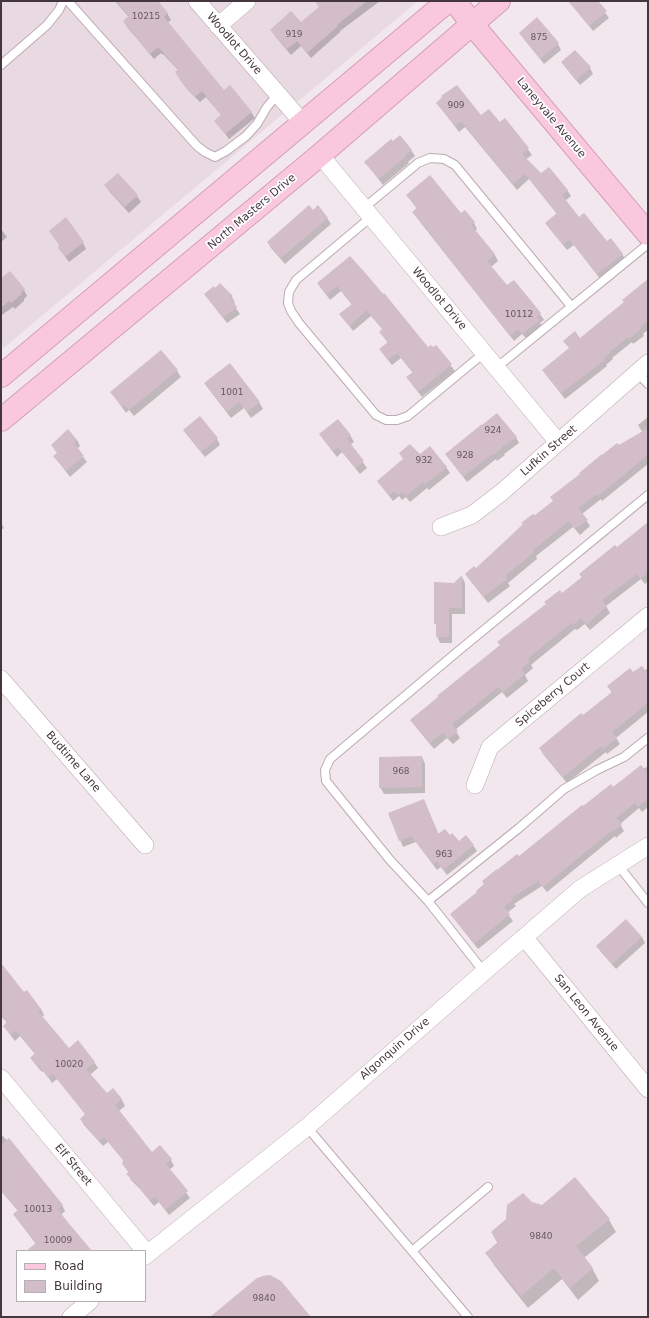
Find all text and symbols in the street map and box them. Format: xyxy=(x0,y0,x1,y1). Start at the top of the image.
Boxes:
street label: Woodlot Drive xyxy=(204,10,264,78)
house number: 10215 xyxy=(132,12,160,22)
house number: 919 xyxy=(285,30,303,40)
house number: 875 xyxy=(530,33,548,43)
street label: Laneyvale Avenue xyxy=(514,75,588,161)
house number: 909 xyxy=(447,101,465,111)
street label: North Masters Drive xyxy=(205,171,299,253)
street label: Woodlot Drive xyxy=(409,265,469,333)
house number: 10112 xyxy=(505,310,533,320)
house number: 1001 xyxy=(221,388,243,398)
street label: Lufkin Street xyxy=(518,423,580,479)
house number: 924 xyxy=(484,426,502,436)
house number: 928 xyxy=(456,451,474,461)
house number: 932 xyxy=(415,456,433,466)
street label: Spiceberry Court xyxy=(513,660,593,730)
street label: Budtime Lane xyxy=(43,729,103,795)
house number: 968 xyxy=(392,767,410,777)
house number: 963 xyxy=(435,850,453,860)
street label: San Leon Avenue xyxy=(551,972,621,1054)
street label: Algonquin Drive xyxy=(357,1015,433,1083)
house number: 10020 xyxy=(55,1060,83,1070)
street label: Elf Street xyxy=(52,1141,94,1189)
house number: 10013 xyxy=(24,1205,52,1215)
house number: 9840 xyxy=(530,1232,552,1242)
house number: 10009 xyxy=(44,1236,72,1246)
legend xyxy=(16,1250,146,1302)
text: Road xyxy=(54,1259,84,1273)
text: Building xyxy=(54,1279,103,1293)
house number: 9840 xyxy=(253,1294,275,1304)

